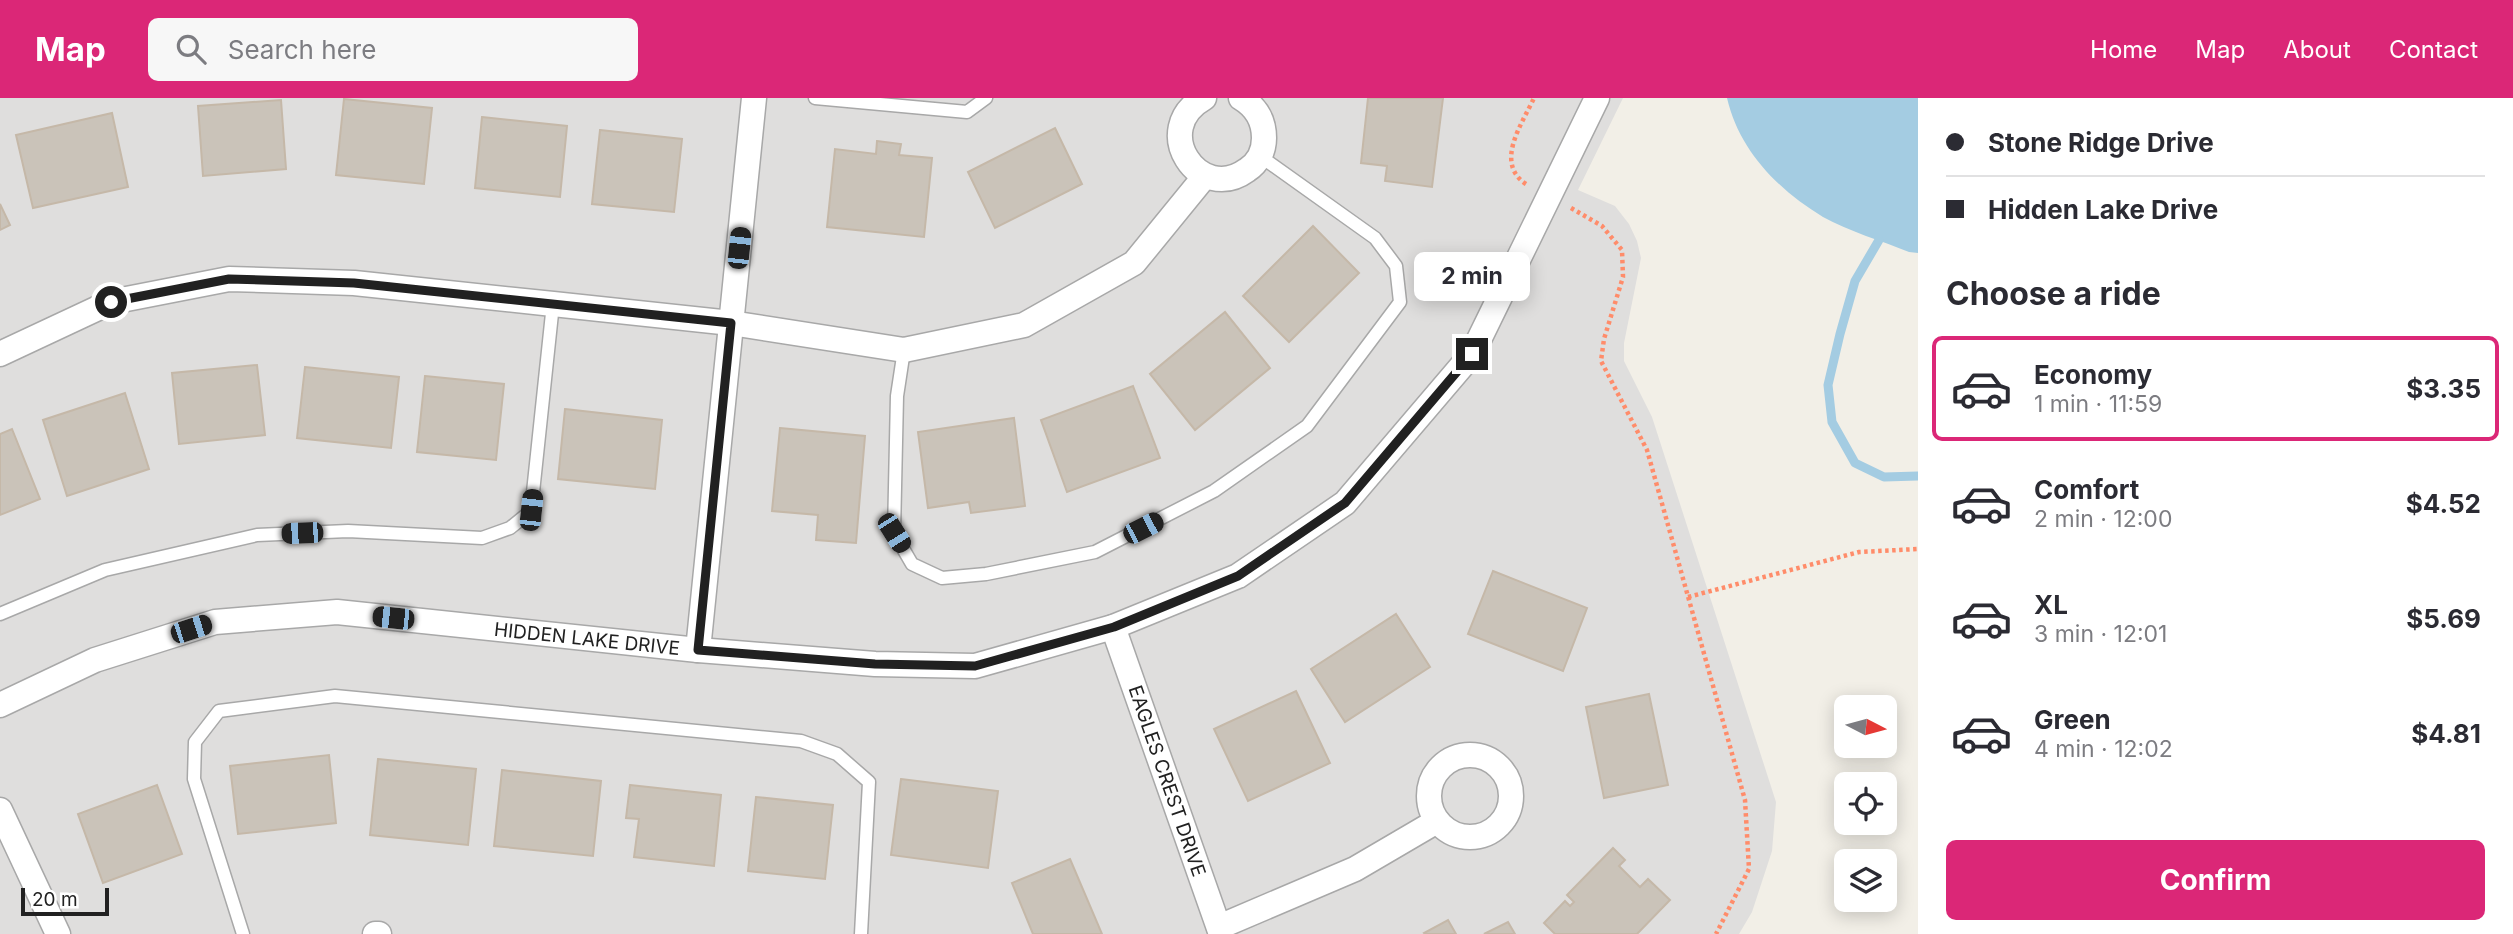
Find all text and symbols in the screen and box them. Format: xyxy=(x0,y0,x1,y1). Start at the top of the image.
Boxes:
search box xyxy=(148,18,638,81)
text: Map xyxy=(35,29,106,69)
icon: search xyxy=(172,30,210,68)
text: Search here xyxy=(228,34,376,65)
text: Home xyxy=(2090,35,2157,64)
text: Map xyxy=(2195,35,2245,64)
text: About xyxy=(2283,35,2351,64)
text: Contact xyxy=(2389,35,2478,64)
text: Stone Ridge Drive xyxy=(1988,127,2214,158)
text: Hidden Lake Drive xyxy=(1988,194,2218,225)
car xyxy=(727,226,752,270)
callout: 2 min xyxy=(1414,252,1530,302)
text: 2 min xyxy=(1441,262,1503,290)
text: Choose a ride xyxy=(1946,274,2161,313)
route start xyxy=(95,286,127,318)
route end xyxy=(1456,338,1488,370)
icon: car xyxy=(1950,357,2013,420)
text: Economy xyxy=(2034,359,2152,390)
text: $3.35 xyxy=(2406,373,2481,404)
text: 1 min · 11:59 xyxy=(2034,390,2162,418)
icon: car xyxy=(1950,472,2013,535)
text: Comfort xyxy=(2034,474,2139,505)
car xyxy=(519,488,544,532)
text: $4.52 xyxy=(2406,488,2481,519)
text: 2 min · 12:00 xyxy=(2034,505,2172,533)
car xyxy=(1120,509,1167,547)
car xyxy=(874,510,915,556)
car xyxy=(281,522,324,544)
icon: car xyxy=(1950,587,2013,650)
text: XL xyxy=(2034,589,2068,620)
text: $5.69 xyxy=(2406,603,2481,634)
car xyxy=(372,605,415,631)
car xyxy=(168,613,215,645)
street label: HIDDEN LAKE DRIVE xyxy=(493,618,681,660)
text: 3 min · 12:01 xyxy=(2034,620,2167,648)
street label: EAGLES CREST DRIVE xyxy=(1123,682,1211,880)
north arrow xyxy=(1834,695,1897,758)
map controls xyxy=(1834,695,1897,912)
icon: car xyxy=(1950,702,2013,765)
text: Green xyxy=(2034,704,2111,735)
text: $4.81 xyxy=(2411,718,2481,749)
text: 4 min · 12:02 xyxy=(2034,735,2173,763)
button: locate xyxy=(1834,772,1897,835)
button: Confirm xyxy=(1946,840,2485,920)
button: layers xyxy=(1834,849,1897,912)
scale bar xyxy=(21,885,108,917)
text: 20 m xyxy=(32,888,78,911)

